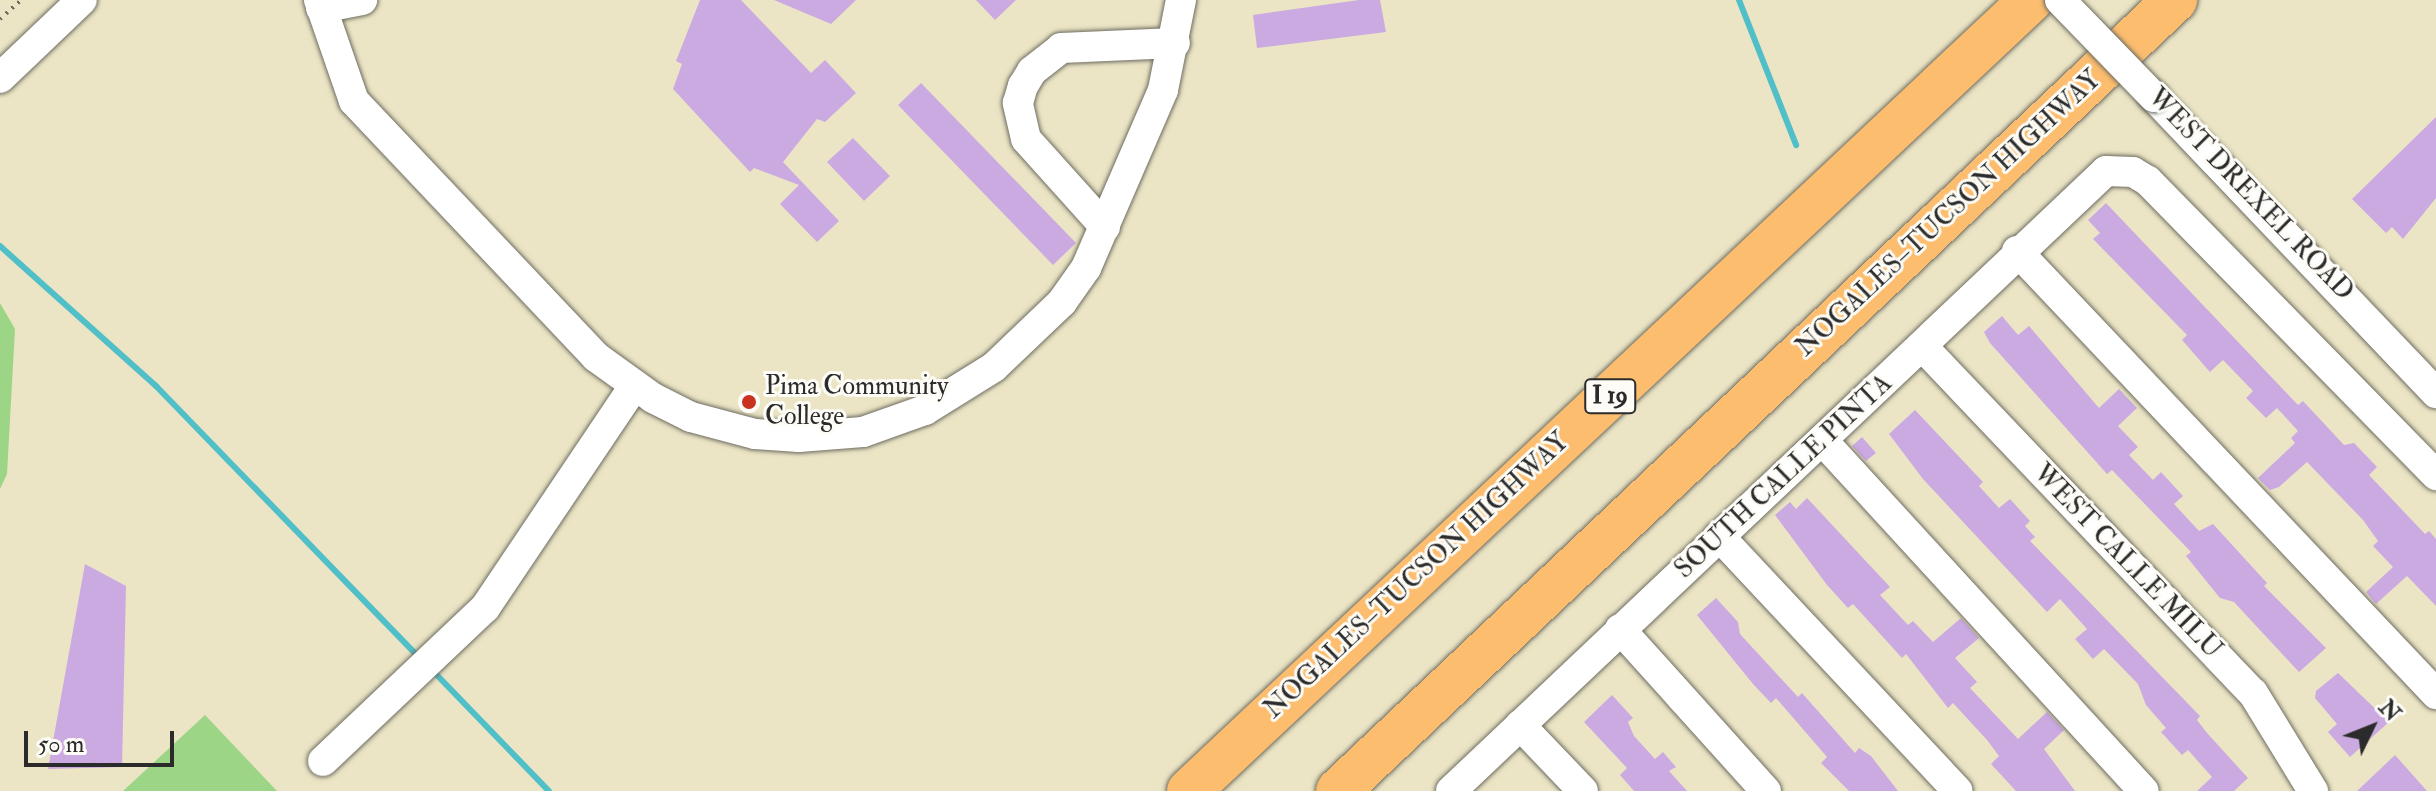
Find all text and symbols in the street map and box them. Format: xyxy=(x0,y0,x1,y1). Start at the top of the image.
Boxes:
street label: NOGALES–TUCSON HIGHWAY xyxy=(1790,65,2108,363)
street label: WEST DREXEL ROAD xyxy=(2141,83,2359,307)
street label: SOUTH CALLE PINTA xyxy=(1669,368,1899,586)
place label: Pima Community College xyxy=(765,371,949,432)
road number: I 19 xyxy=(1584,376,1636,416)
marker: Pima Community College xyxy=(740,393,758,411)
street label: NOGALES–TUCSON HIGHWAY xyxy=(1258,427,1576,725)
street label: WEST CALLE MILU xyxy=(2026,458,2228,666)
north arrow xyxy=(2332,687,2412,767)
text: N xyxy=(2373,694,2407,727)
scale bar xyxy=(28,715,178,765)
text: 50 m xyxy=(38,729,84,760)

